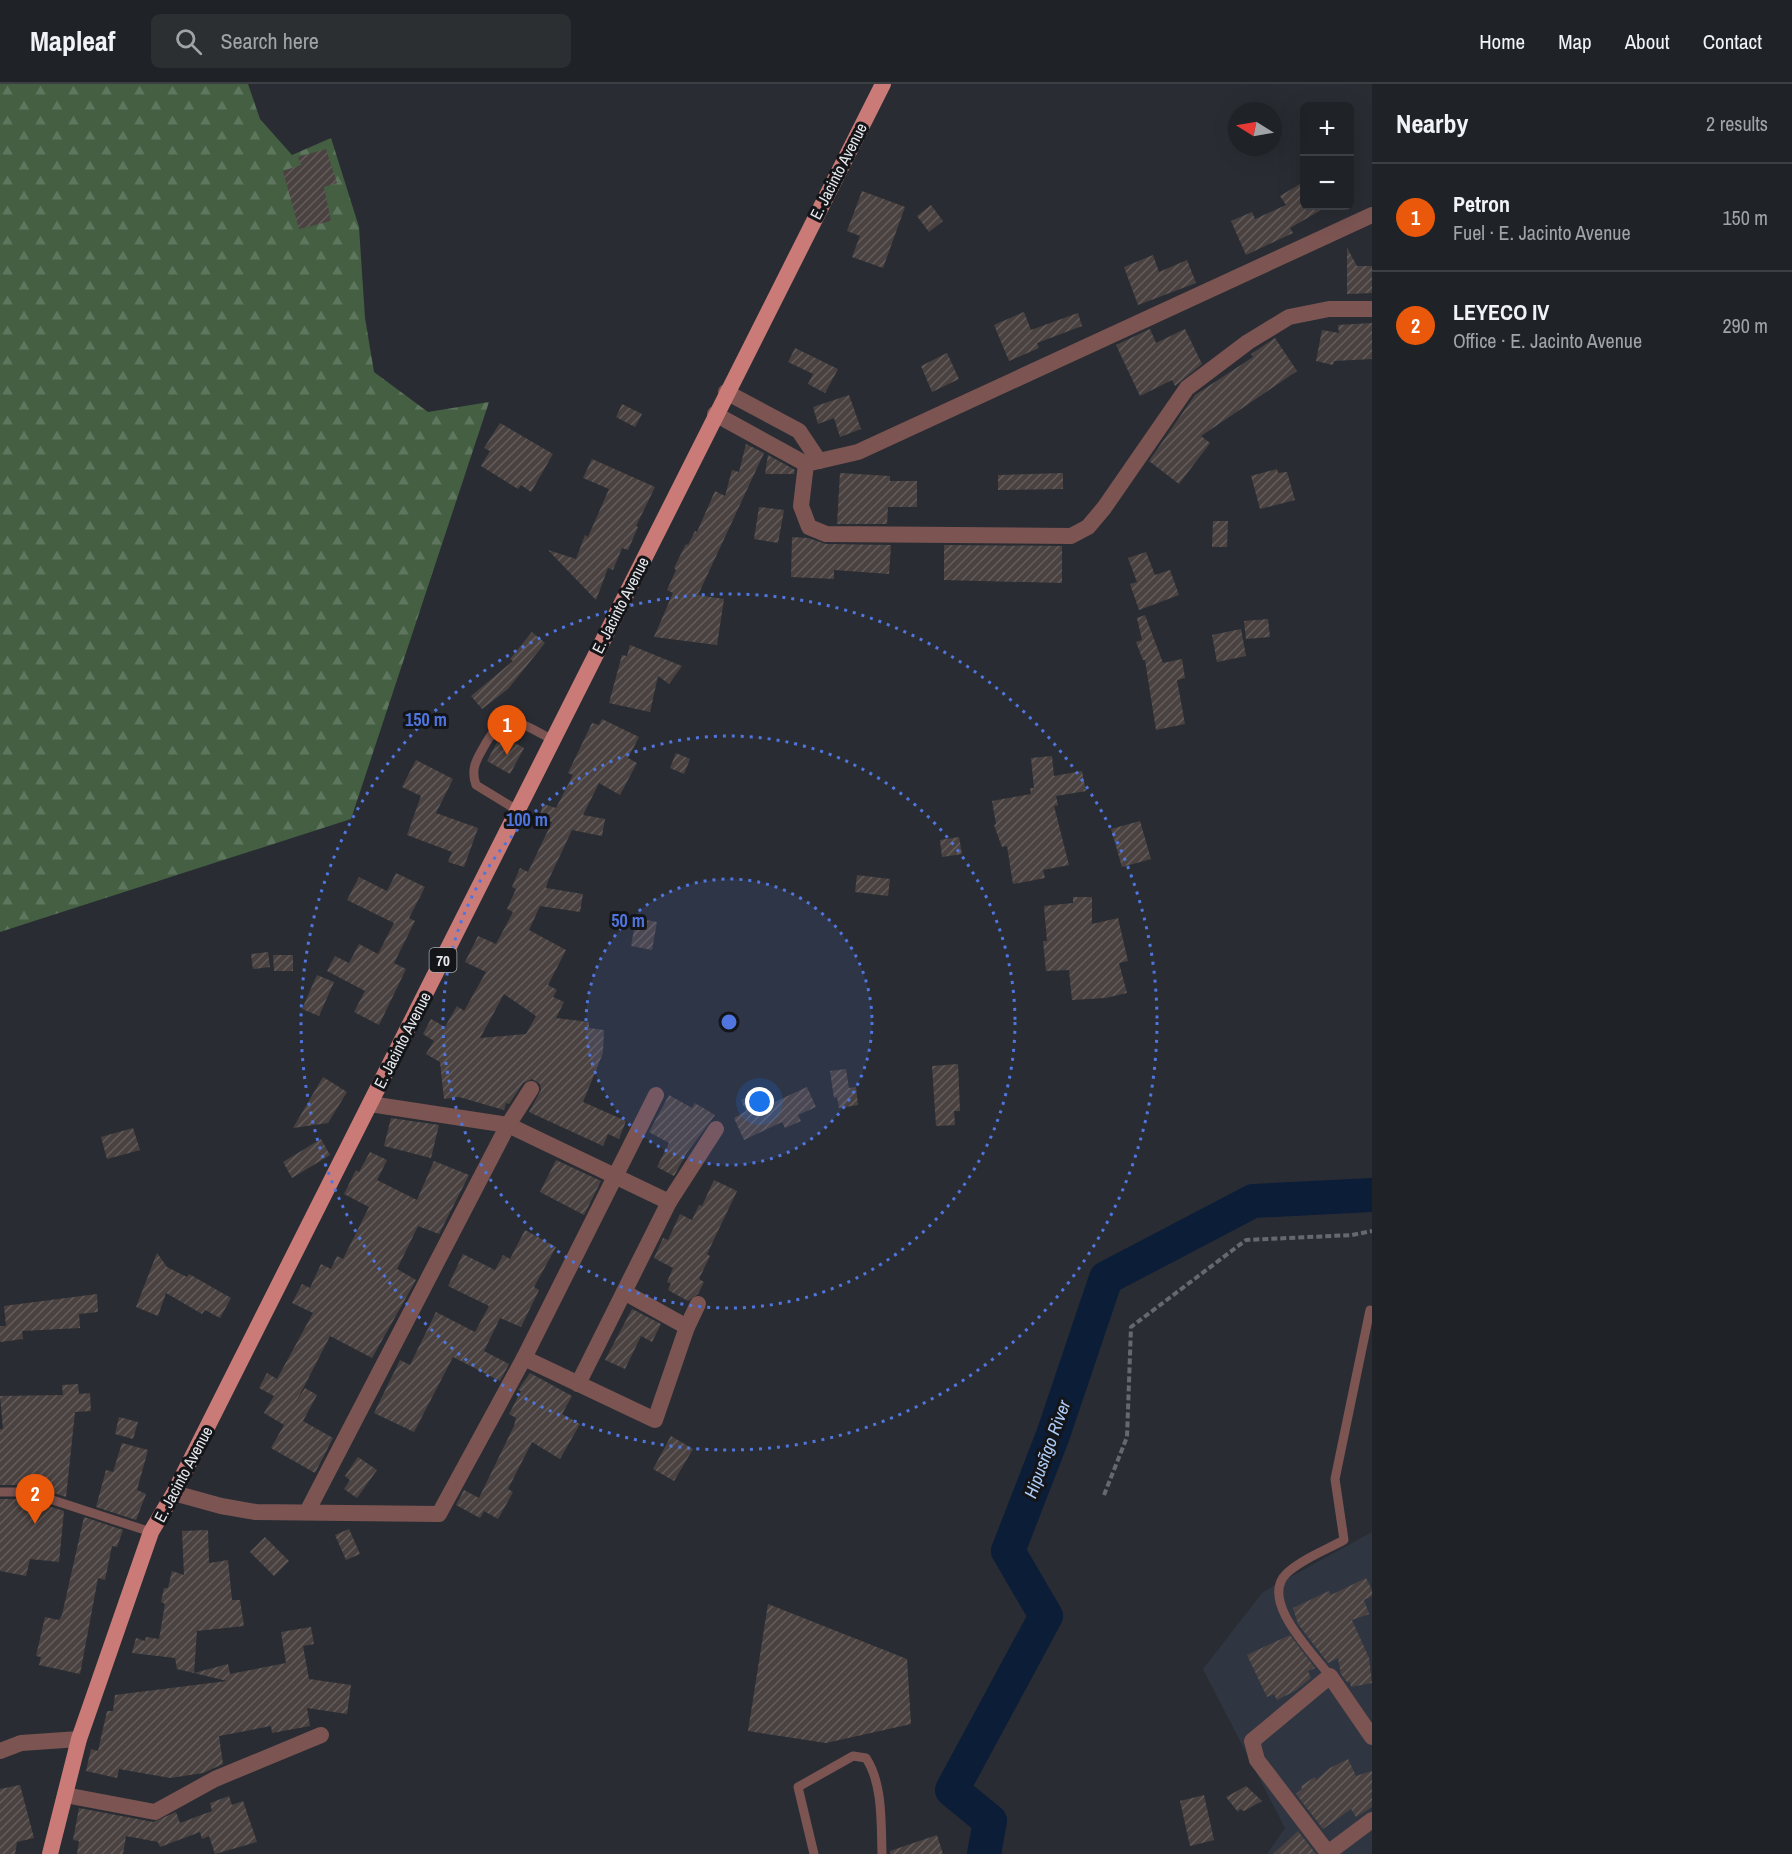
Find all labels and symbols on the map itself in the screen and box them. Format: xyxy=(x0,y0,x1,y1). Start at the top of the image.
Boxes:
north arrow xyxy=(1228,102,1282,156)
street label: E. Jacinto Avenue xyxy=(804,119,872,223)
street label: E. Jacinto Avenue xyxy=(586,553,654,657)
pin: 1 xyxy=(488,706,526,755)
text: 150 m xyxy=(405,707,447,732)
text: 100 m xyxy=(506,807,548,832)
text: 50 m xyxy=(611,908,645,933)
road number: 70 xyxy=(430,948,456,972)
street label: E. Jacinto Avenue xyxy=(368,988,436,1092)
centre of rings xyxy=(719,1012,739,1032)
your location xyxy=(745,1087,774,1116)
water label: Hipusñgo River xyxy=(1018,1396,1077,1501)
street label: E. Jacinto Avenue xyxy=(149,1422,217,1526)
pin: 2 xyxy=(15,1474,54,1524)

